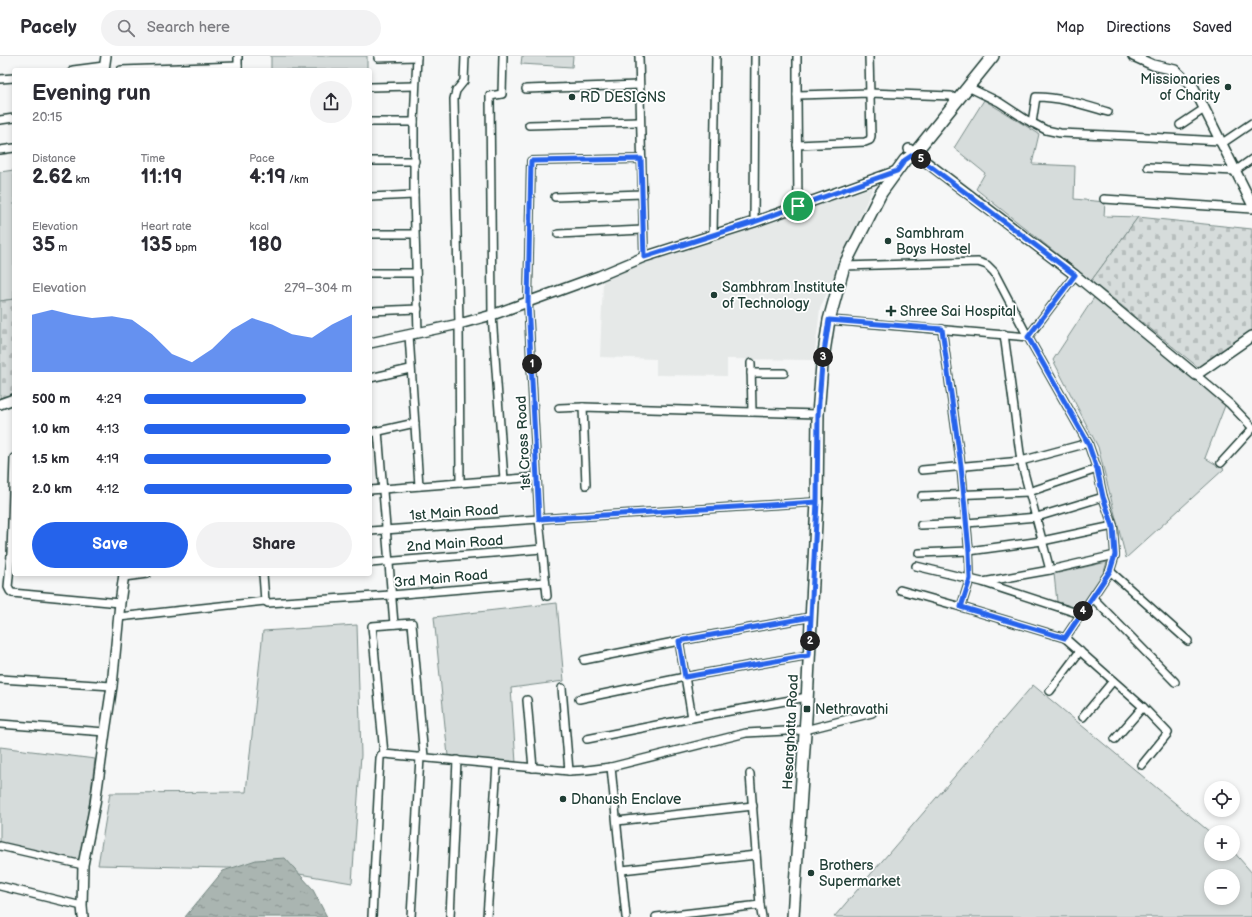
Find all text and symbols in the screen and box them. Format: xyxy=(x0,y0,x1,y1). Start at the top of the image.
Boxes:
search box xyxy=(101,10,381,46)
text: Pacely xyxy=(20,16,77,39)
icon: search xyxy=(115,17,137,39)
text: Search here xyxy=(147,18,230,37)
text: Map xyxy=(1056,19,1084,36)
text: Directions xyxy=(1106,19,1171,36)
text: Saved xyxy=(1193,19,1232,36)
place label: Missionaries of Charity xyxy=(1140,71,1221,104)
text: Evening run xyxy=(32,80,151,107)
button: share xyxy=(310,81,352,123)
marker: Missionaries of Charity xyxy=(1223,82,1233,92)
place label: RD DESIGNS xyxy=(580,89,666,106)
marker: RD DESIGNS xyxy=(567,92,577,102)
text: 20:15 xyxy=(32,109,62,125)
pin: 5 xyxy=(911,149,931,169)
text: Distance xyxy=(32,152,76,165)
text: Time xyxy=(141,152,165,165)
text: Pace xyxy=(249,152,274,165)
text: 5 xyxy=(918,152,924,165)
text: 2.62 xyxy=(32,165,72,189)
text: 11:19 xyxy=(141,165,182,189)
text: 4:19 xyxy=(249,165,286,189)
text: km xyxy=(72,173,90,186)
text: /km xyxy=(286,173,309,186)
pin xyxy=(781,189,815,223)
icon: arrive xyxy=(787,195,809,217)
text: Elevation xyxy=(32,220,78,233)
text: Heart rate xyxy=(141,220,191,233)
text: kcal xyxy=(249,220,269,233)
place label: Sambhram Boys Hostel xyxy=(896,225,971,258)
text: 35 xyxy=(32,233,55,257)
text: 135 xyxy=(141,233,172,257)
text: 180 xyxy=(249,233,282,257)
marker: Sambhram Boys Hostel xyxy=(883,236,893,246)
text: m xyxy=(55,241,67,254)
text: bpm xyxy=(172,241,197,254)
place label: Sambhram Institute of Technology xyxy=(722,279,845,312)
text: Elevation xyxy=(32,280,86,296)
text: 279–304 m xyxy=(284,280,352,296)
marker: Sambhram Institute of Technology xyxy=(709,290,719,300)
place label: Shree Sai Hospital xyxy=(900,303,1016,320)
marker: Shree Sai Hospital xyxy=(885,305,897,317)
pin: 3 xyxy=(813,347,833,367)
text: 3 xyxy=(820,350,826,363)
pin: 1 xyxy=(522,354,542,374)
text: 1 xyxy=(530,357,534,370)
text: 500 m xyxy=(32,391,70,407)
text: 4:29 xyxy=(96,391,122,407)
street label: 1st Cross Road xyxy=(513,395,534,491)
text: 1.0 km xyxy=(32,421,70,437)
text: 4:13 xyxy=(96,421,120,437)
text: 1.5 km xyxy=(32,451,69,467)
text: 4:19 xyxy=(96,451,119,467)
text: 2.0 km xyxy=(32,481,72,497)
text: 4:12 xyxy=(96,481,119,497)
street label: 1st Main Road xyxy=(409,501,499,524)
button: Save xyxy=(32,522,188,568)
button: Share xyxy=(196,522,352,568)
street label: 2nd Main Road xyxy=(406,532,504,555)
street label: 3rd Main Road xyxy=(393,566,489,591)
pin: 4 xyxy=(1073,601,1093,621)
text: 4 xyxy=(1080,604,1086,617)
pin: 2 xyxy=(800,631,820,651)
text: 2 xyxy=(807,634,813,647)
street label: Hesarghatta Road xyxy=(779,674,802,790)
place label: Nethravathi xyxy=(815,701,888,718)
marker: Nethravathi xyxy=(802,704,812,714)
map controls xyxy=(1204,781,1240,905)
button: locate xyxy=(1204,781,1240,817)
place label: Dhanush Enclave xyxy=(571,791,681,808)
marker: Dhanush Enclave xyxy=(558,794,568,804)
button: + xyxy=(1204,825,1240,861)
place label: Brothers Supermarket xyxy=(819,857,901,890)
marker: Brothers Supermarket xyxy=(806,868,816,878)
button: − xyxy=(1204,869,1240,905)

